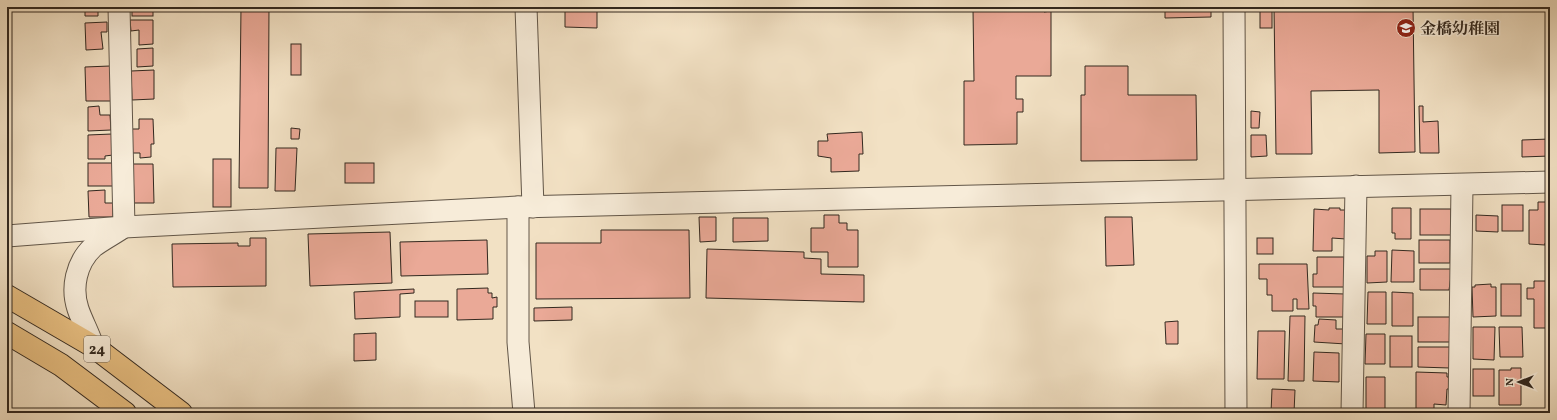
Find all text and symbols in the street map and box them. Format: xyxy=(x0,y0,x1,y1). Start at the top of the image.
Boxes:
school or university icon: 金橋幼稚園 xyxy=(1395,17,1417,39)
place label: 金橋幼稚園 xyxy=(1420,19,1500,41)
road number: 24 xyxy=(84,336,110,362)
north arrow xyxy=(1499,362,1539,402)
text: N xyxy=(1503,378,1518,386)

